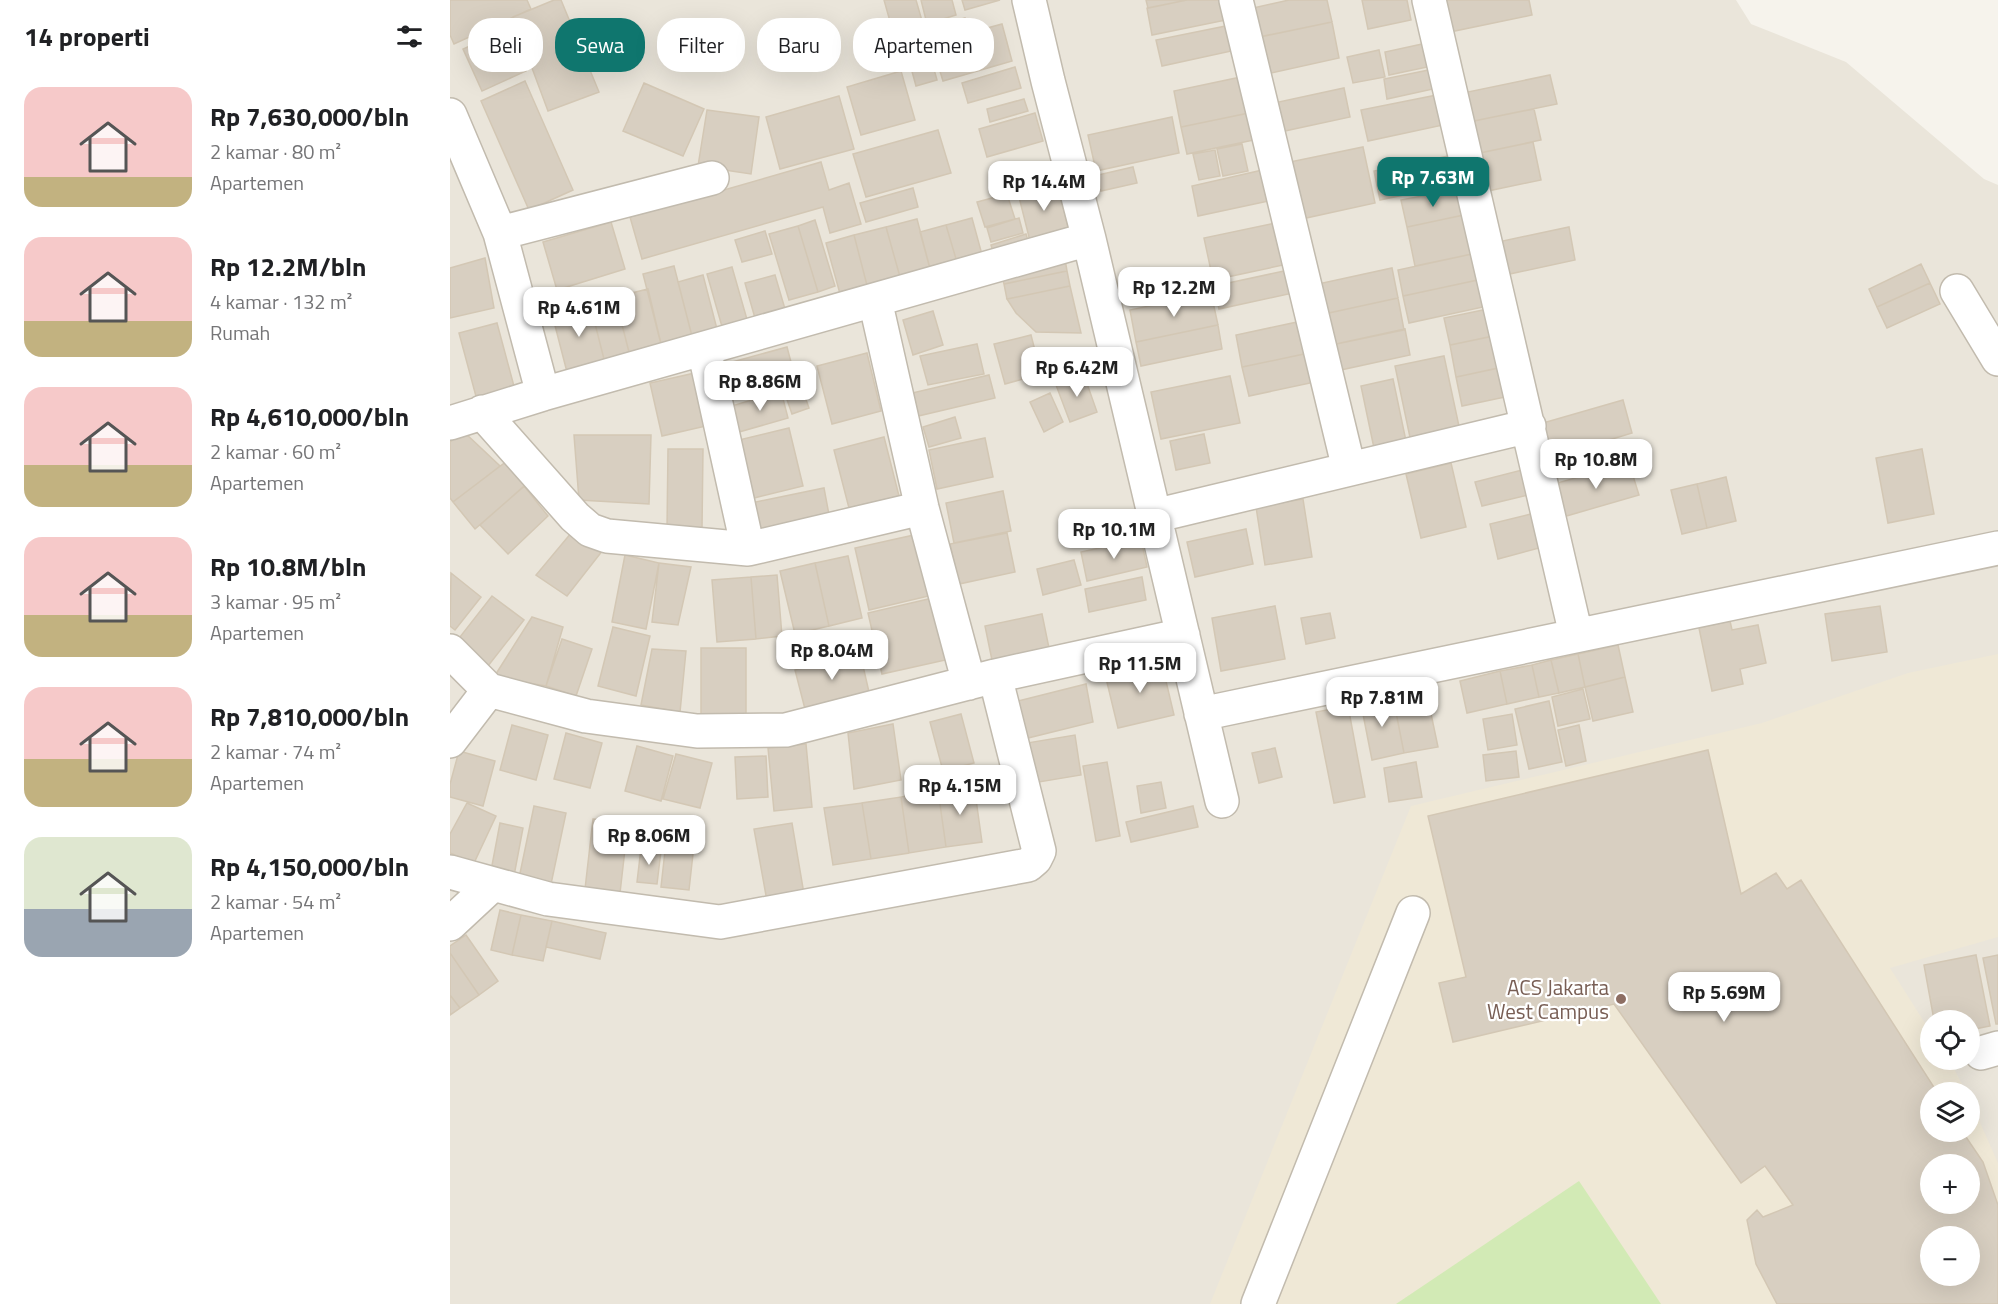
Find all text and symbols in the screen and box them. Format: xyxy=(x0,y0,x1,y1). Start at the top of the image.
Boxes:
text: 14 properti xyxy=(24,17,150,56)
chip: Beli xyxy=(468,18,543,72)
chip: Sewa xyxy=(555,18,645,72)
chip: Filter xyxy=(657,18,745,72)
chip: Baru xyxy=(757,18,841,72)
chip: Apartemen xyxy=(853,18,994,72)
icon: filters xyxy=(393,20,426,53)
text: Rp 7,630,000/bln xyxy=(210,97,409,136)
icon: home xyxy=(72,111,144,183)
text: 2 kamar · 80 m² xyxy=(210,136,341,167)
pin: Rp 7.63M xyxy=(1371,157,1495,208)
pin: Rp 14.4M xyxy=(982,161,1106,212)
text: Rp 7.63M xyxy=(1391,161,1475,192)
text: Rp 14.4M xyxy=(1002,165,1086,196)
text: Apartemen xyxy=(210,167,304,198)
text: Rp 12.2M/bln xyxy=(210,247,366,286)
icon: home xyxy=(72,261,144,333)
pin: Rp 12.2M xyxy=(1112,267,1236,318)
text: Rp 12.2M xyxy=(1132,271,1216,302)
text: 4 kamar · 132 m² xyxy=(210,286,352,317)
pin: Rp 4.61M xyxy=(517,287,641,338)
text: Rp 4.61M xyxy=(537,291,621,322)
text: Rumah xyxy=(210,317,270,348)
pin: Rp 6.42M xyxy=(1015,347,1139,398)
text: Rp 6.42M xyxy=(1035,351,1119,382)
pin: Rp 8.86M xyxy=(698,361,822,412)
text: Rp 8.86M xyxy=(718,365,802,396)
text: Rp 4,610,000/bln xyxy=(210,397,409,436)
icon: home xyxy=(72,411,144,483)
text: 2 kamar · 60 m² xyxy=(210,436,341,467)
pin: Rp 10.8M xyxy=(1534,439,1658,490)
text: Rp 10.8M xyxy=(1554,443,1638,474)
text: Apartemen xyxy=(210,467,304,498)
pin: Rp 10.1M xyxy=(1052,509,1176,560)
text: Rp 10.1M xyxy=(1072,513,1156,544)
text: Rp 10.8M/bln xyxy=(210,547,366,586)
icon: home xyxy=(72,561,144,633)
text: 3 kamar · 95 m² xyxy=(210,586,341,617)
text: Apartemen xyxy=(210,617,304,648)
pin: Rp 8.04M xyxy=(770,630,894,681)
text: Rp 8.04M xyxy=(790,634,874,665)
pin: Rp 11.5M xyxy=(1078,643,1202,694)
text: Rp 11.5M xyxy=(1098,647,1182,678)
pin: Rp 7.81M xyxy=(1320,677,1444,728)
text: Rp 7.81M xyxy=(1340,681,1424,712)
text: Rp 7,810,000/bln xyxy=(210,697,409,736)
icon: home xyxy=(72,711,144,783)
text: 2 kamar · 74 m² xyxy=(210,736,341,767)
pin: Rp 4.15M xyxy=(898,765,1022,816)
text: Apartemen xyxy=(210,767,304,798)
text: Rp 4.15M xyxy=(918,769,1002,800)
pin: Rp 8.06M xyxy=(587,815,711,866)
text: Rp 8.06M xyxy=(607,819,691,850)
text: Rp 4,150,000/bln xyxy=(210,847,409,886)
icon: home xyxy=(72,861,144,933)
text: 2 kamar · 54 m² xyxy=(210,886,341,917)
text: Apartemen xyxy=(210,917,304,948)
place label: ACS Jakarta West Campus xyxy=(1487,971,1609,1027)
pin: Rp 5.69M xyxy=(1662,972,1786,1023)
text: Rp 5.69M xyxy=(1682,976,1766,1007)
marker: ACS Jakarta West Campus xyxy=(1614,992,1628,1006)
map controls xyxy=(1920,1010,1980,1286)
button: locate xyxy=(1920,1010,1980,1070)
button: layers xyxy=(1920,1082,1980,1142)
button: + xyxy=(1920,1154,1980,1214)
button: − xyxy=(1920,1226,1980,1286)

